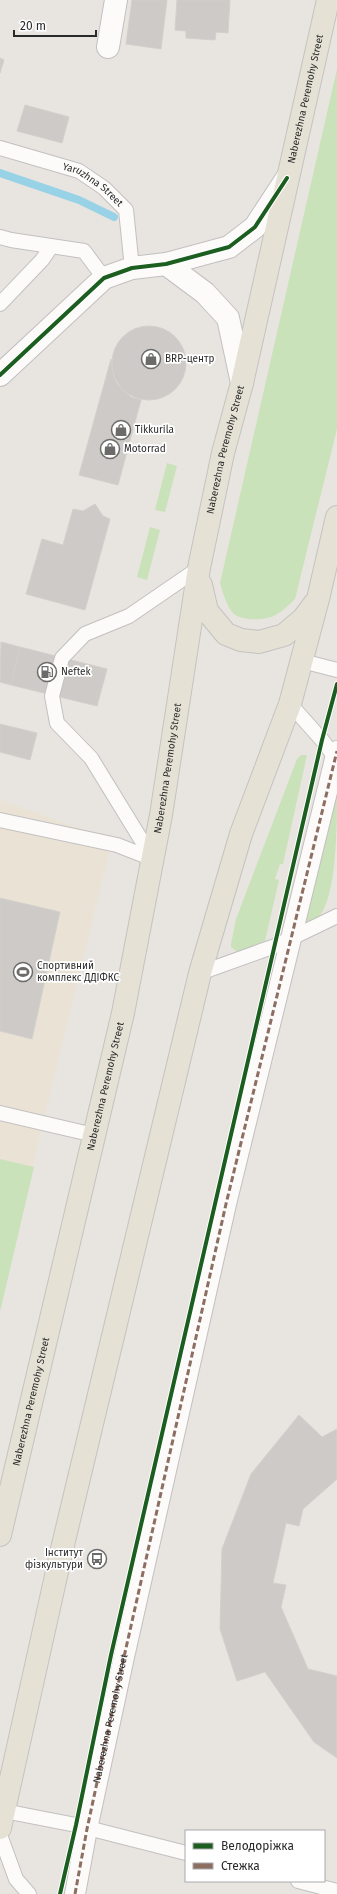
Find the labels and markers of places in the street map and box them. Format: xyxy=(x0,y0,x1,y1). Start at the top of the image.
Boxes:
shop icon: BRP-центр xyxy=(140,348,162,370)
place label: BRP-центр xyxy=(165,353,214,365)
shop icon: Tikkurila xyxy=(110,419,132,441)
place label: Tikkurila xyxy=(135,424,174,436)
shop icon: Motorrad xyxy=(99,438,121,460)
place label: Motorrad xyxy=(124,443,166,455)
fuel station icon: Neftek xyxy=(36,661,58,683)
place label: Neftek xyxy=(61,666,92,678)
place label: Спортивний комплекс ДДІФКС xyxy=(37,960,119,984)
sports icon: Спортивний комплекс ДДІФКС xyxy=(12,961,34,983)
place label: Інститут фізкультури xyxy=(25,1547,83,1571)
bus stop icon: Інститут фізкультури xyxy=(86,1548,108,1570)

